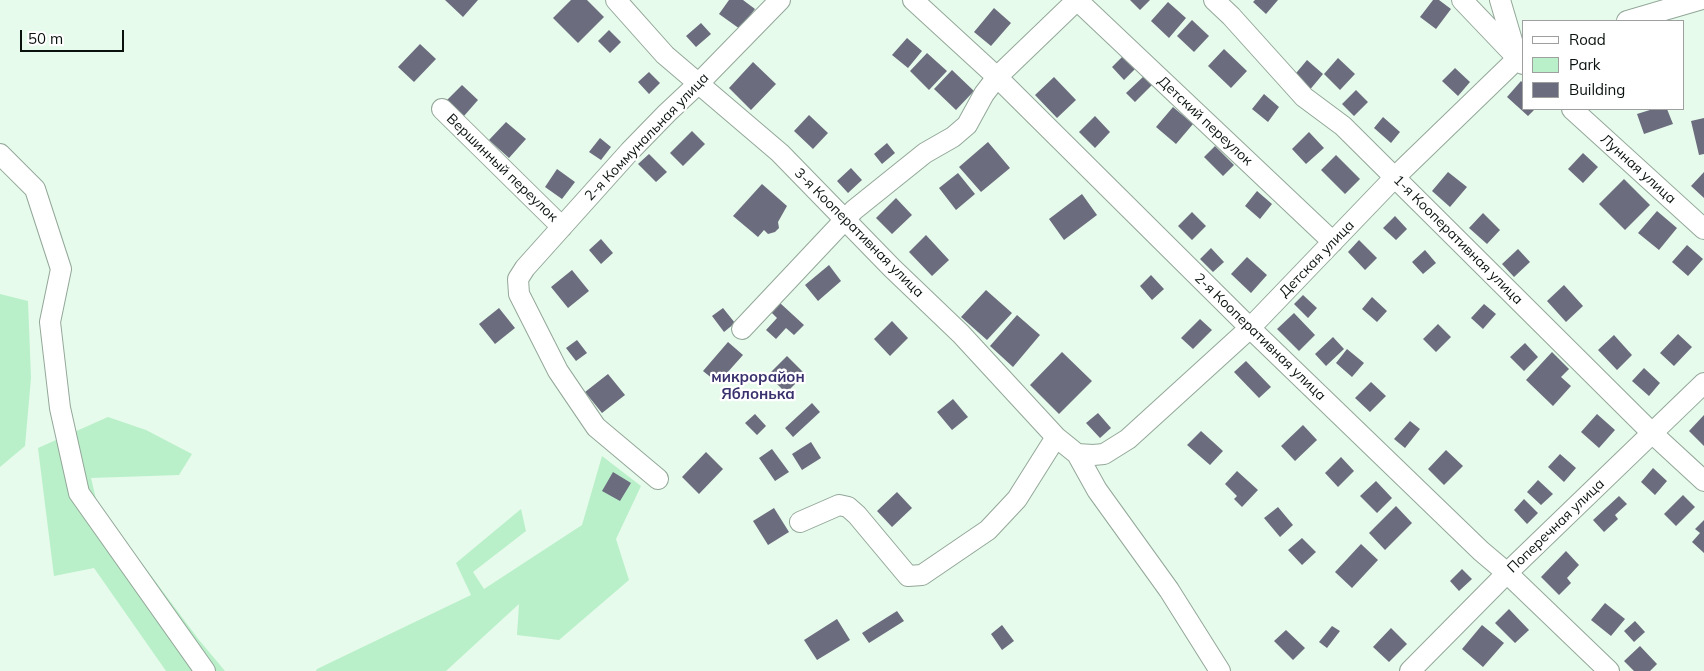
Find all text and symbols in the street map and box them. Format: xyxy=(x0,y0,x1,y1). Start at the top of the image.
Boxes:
scale bar xyxy=(22,20,126,52)
legend xyxy=(1522,20,1684,110)
text: 50 m xyxy=(28,29,63,48)
text: Road xyxy=(1569,30,1606,49)
text: Park xyxy=(1569,55,1601,74)
street label: 2-я Коммунальная улица xyxy=(581,70,713,204)
street label: Детский переулок xyxy=(1154,73,1256,169)
text: Building xyxy=(1569,80,1625,99)
street label: Вершинный переулок xyxy=(443,111,561,225)
street label: Лунная улица xyxy=(1597,131,1679,207)
street label: 3-я Кооперативная улица xyxy=(791,165,927,301)
street label: 1-я Кооперативная улица xyxy=(1390,172,1526,308)
street label: Детская улица xyxy=(1276,217,1358,301)
street label: 2-я Кооперативная улица xyxy=(1191,270,1329,404)
district label: микрорайон Яблонька xyxy=(711,368,805,403)
street label: Поперечная улица xyxy=(1504,475,1608,577)

